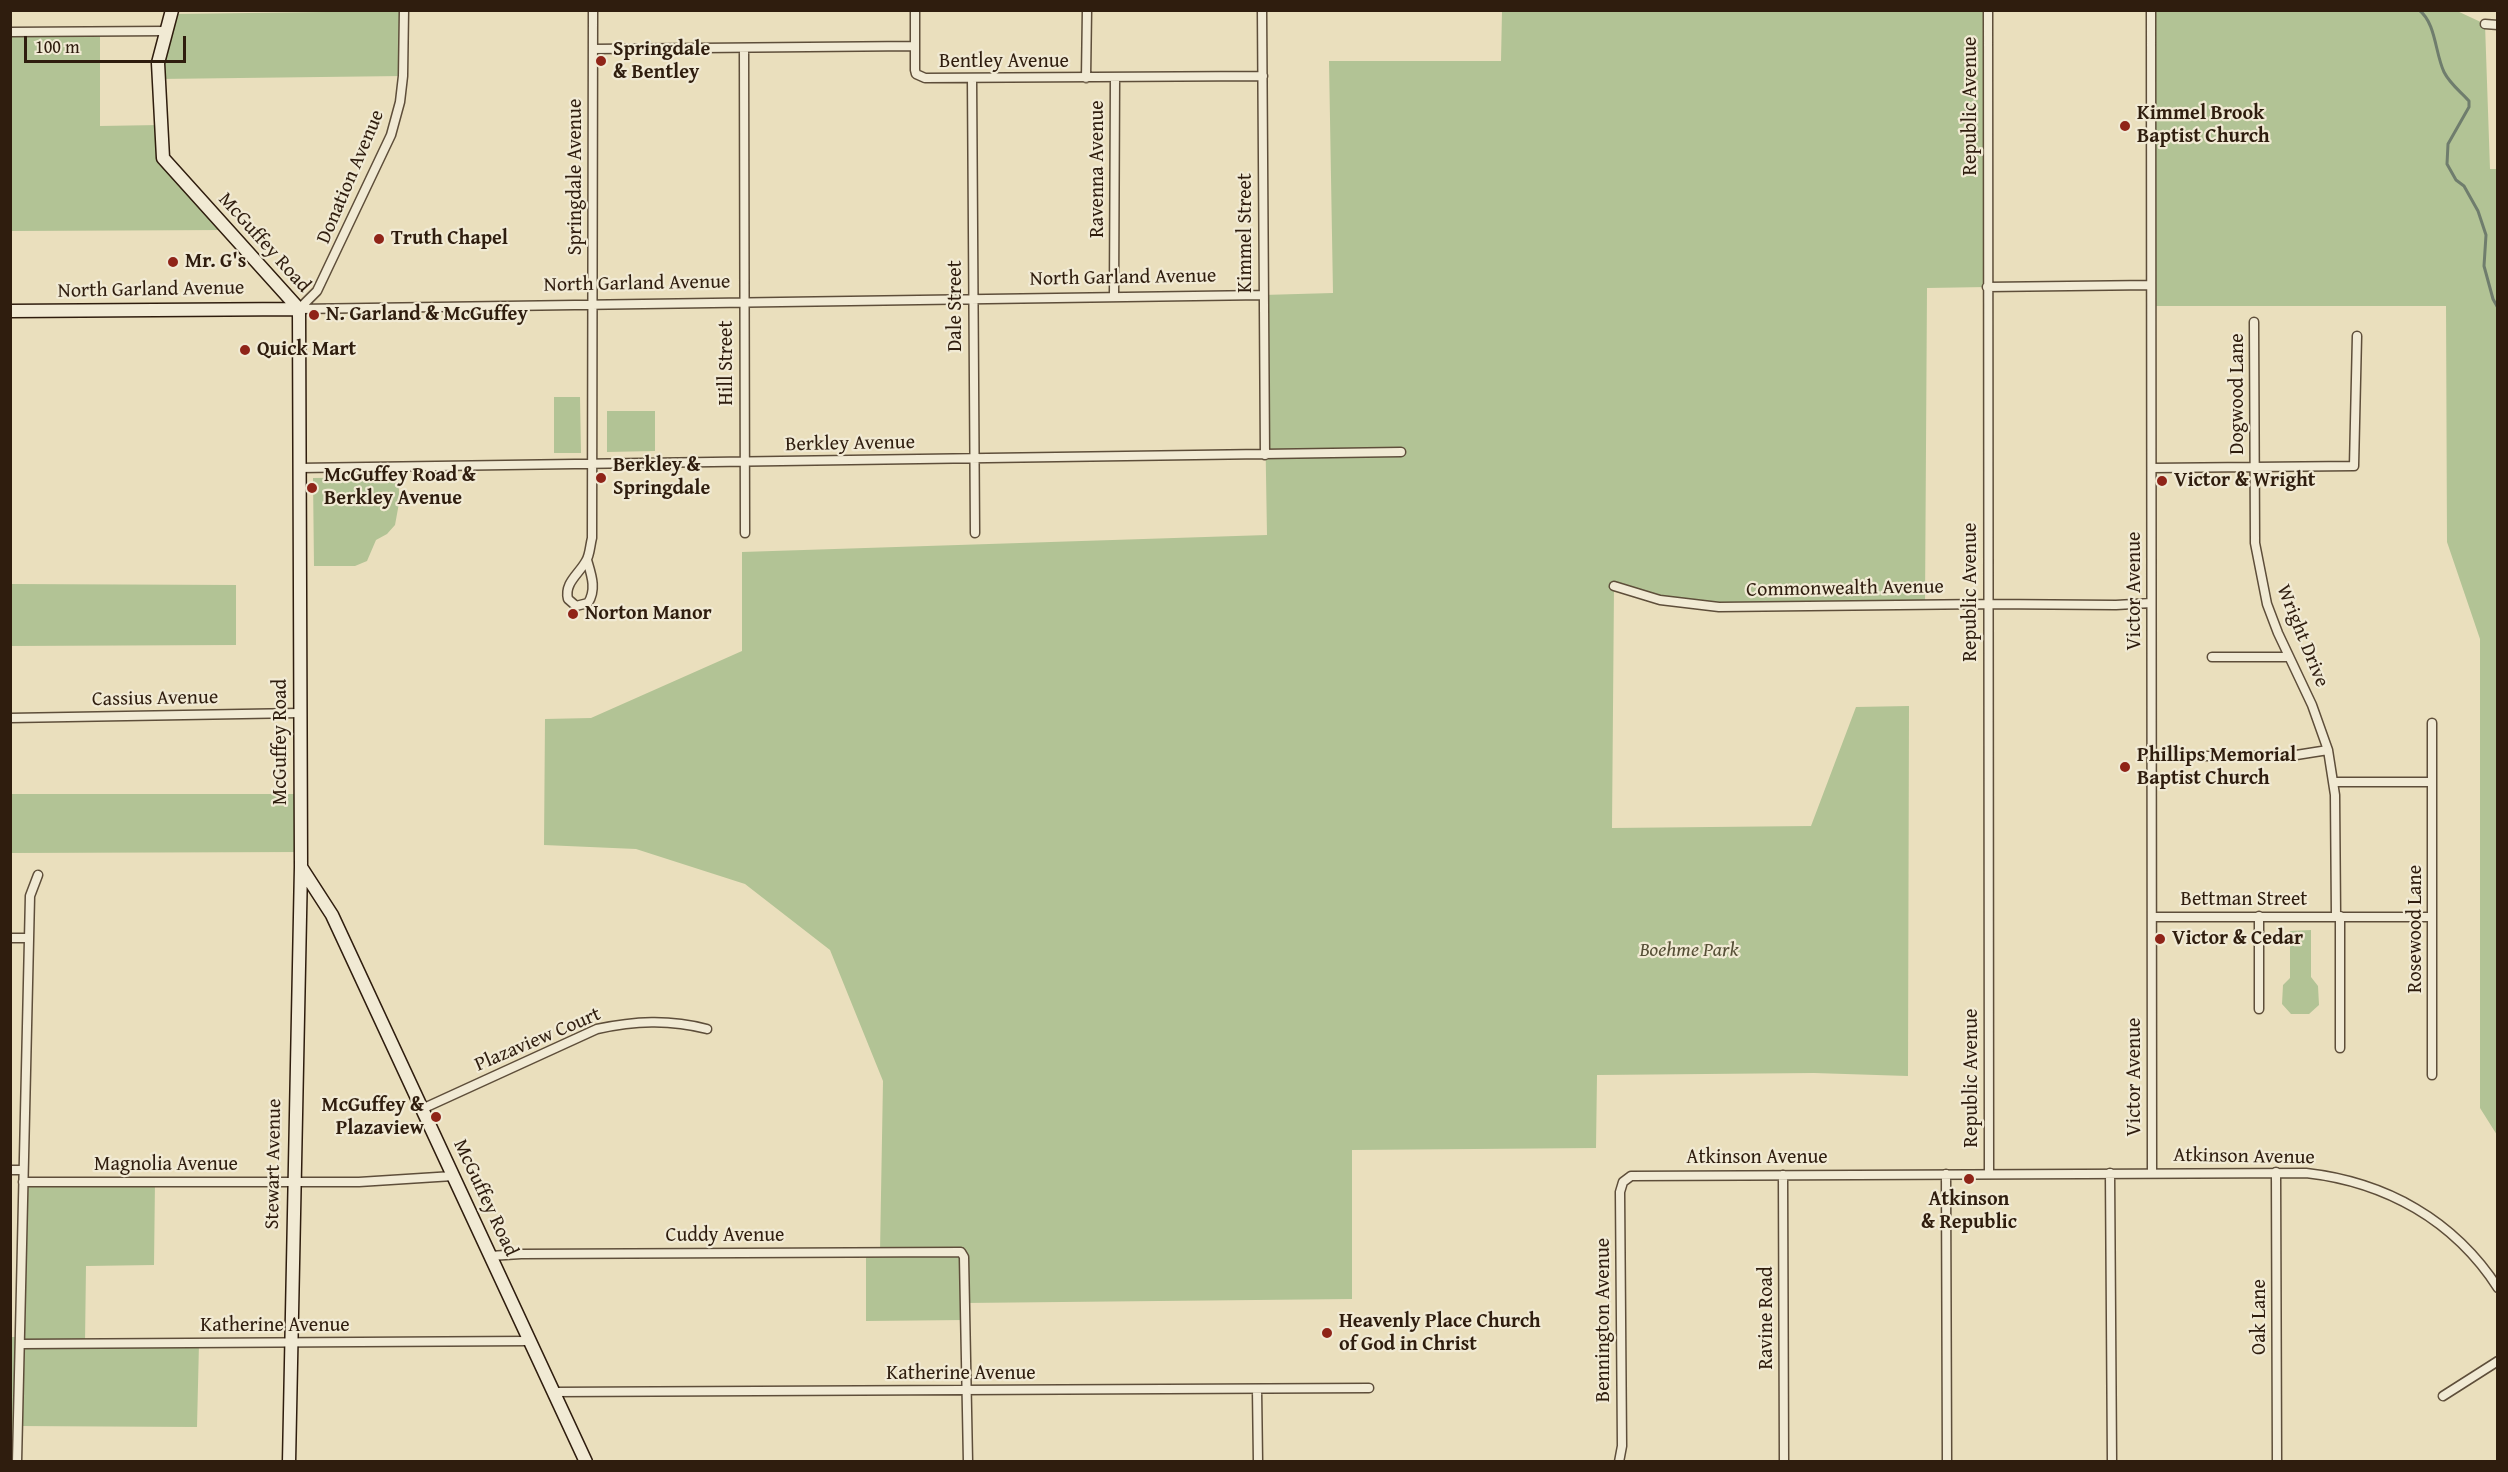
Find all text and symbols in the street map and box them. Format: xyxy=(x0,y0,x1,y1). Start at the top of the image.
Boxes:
scale bar xyxy=(27,24,189,62)
text: 100 m xyxy=(35,33,80,60)
street label: Republic Avenue xyxy=(1959,37,1983,175)
place label: Springdale & Bentley xyxy=(613,38,710,85)
street label: Bentley Avenue xyxy=(939,50,1069,74)
marker: Springdale & Bentley xyxy=(594,54,608,68)
street label: Springdale Avenue xyxy=(564,99,588,255)
street label: Ravenna Avenue xyxy=(1086,100,1110,238)
place label: Kimmel Brook Baptist Church xyxy=(2137,102,2270,149)
street label: Donation Avenue xyxy=(312,106,390,248)
marker: Kimmel Brook Baptist Church xyxy=(2118,119,2132,133)
street label: Kimmel Street xyxy=(1234,173,1258,293)
street label: McGuffey Road xyxy=(213,188,315,298)
place label: Truth Chapel xyxy=(391,227,508,251)
marker: Truth Chapel xyxy=(372,232,386,246)
place label: Mr. G's xyxy=(185,250,246,274)
marker: Mr. G's xyxy=(166,255,180,269)
street label: Dale Street xyxy=(944,260,968,352)
street label: North Garland Avenue xyxy=(1030,264,1216,292)
street label: North Garland Avenue xyxy=(544,270,730,298)
street label: North Garland Avenue xyxy=(58,276,244,304)
place label: N. Garland & McGuffey xyxy=(326,303,528,327)
marker: N. Garland & McGuffey xyxy=(307,308,321,322)
street label: Hill Street xyxy=(715,320,739,406)
street label: Dogwood Lane xyxy=(2226,333,2250,455)
place label: Quick Mart xyxy=(257,338,356,362)
marker: Quick Mart xyxy=(238,343,252,357)
street label: Berkley Avenue xyxy=(785,431,915,457)
place label: Berkley & Springdale xyxy=(613,454,710,501)
place label: McGuffey Road & Berkley Avenue xyxy=(324,464,476,511)
place label: Victor & Wright xyxy=(2174,469,2315,493)
marker: Berkley & Springdale xyxy=(594,471,608,485)
marker: Victor & Wright xyxy=(2155,474,2169,488)
marker: McGuffey Road & Berkley Avenue xyxy=(305,481,319,495)
street label: Republic Avenue xyxy=(1959,523,1983,661)
street label: Victor Avenue xyxy=(2123,532,2147,650)
street label: Commonwealth Avenue xyxy=(1746,575,1944,603)
street label: Wright Drive xyxy=(2271,581,2333,691)
place label: Norton Manor xyxy=(585,602,712,626)
marker: Norton Manor xyxy=(566,607,580,621)
street label: McGuffey Road xyxy=(269,679,293,805)
street label: Cassius Avenue xyxy=(92,686,218,712)
place label: Phillips Memorial Baptist Church xyxy=(2137,744,2296,791)
marker: Phillips Memorial Baptist Church xyxy=(2118,760,2132,774)
street label: Rosewood Lane xyxy=(2404,865,2428,993)
street label: Bettman Street xyxy=(2181,888,2307,912)
place label: Victor & Cedar xyxy=(2172,927,2303,951)
marker: Victor & Cedar xyxy=(2153,932,2167,946)
park label: Boehme Park xyxy=(1639,939,1739,963)
street label: Plazaview Court xyxy=(471,1003,605,1077)
street label: Republic Avenue xyxy=(1960,1009,1984,1147)
street label: Victor Avenue xyxy=(2123,1018,2147,1136)
place label: McGuffey & Plazaview xyxy=(321,1094,424,1141)
street label: Stewart Avenue xyxy=(261,1098,287,1230)
marker: McGuffey & Plazaview xyxy=(429,1110,443,1124)
street label: McGuffey Road xyxy=(447,1136,523,1260)
street label: Atkinson Avenue xyxy=(2173,1144,2315,1170)
street label: Atkinson Avenue xyxy=(1686,1146,1828,1170)
street label: Magnolia Avenue xyxy=(94,1153,238,1177)
marker: Atkinson & Republic xyxy=(1962,1172,1976,1186)
place label: Atkinson & Republic xyxy=(1921,1188,2017,1235)
street label: Cuddy Avenue xyxy=(666,1224,784,1248)
street label: Bennington Avenue xyxy=(1592,1238,1616,1402)
street label: Ravine Road xyxy=(1755,1266,1779,1370)
street label: Oak Lane xyxy=(2248,1279,2272,1355)
place label: Heavenly Place Church of God in Christ xyxy=(1339,1310,1541,1357)
street label: Katherine Avenue xyxy=(200,1314,350,1338)
marker: Heavenly Place Church of God in Christ xyxy=(1320,1326,1334,1340)
street label: Katherine Avenue xyxy=(886,1362,1036,1386)

